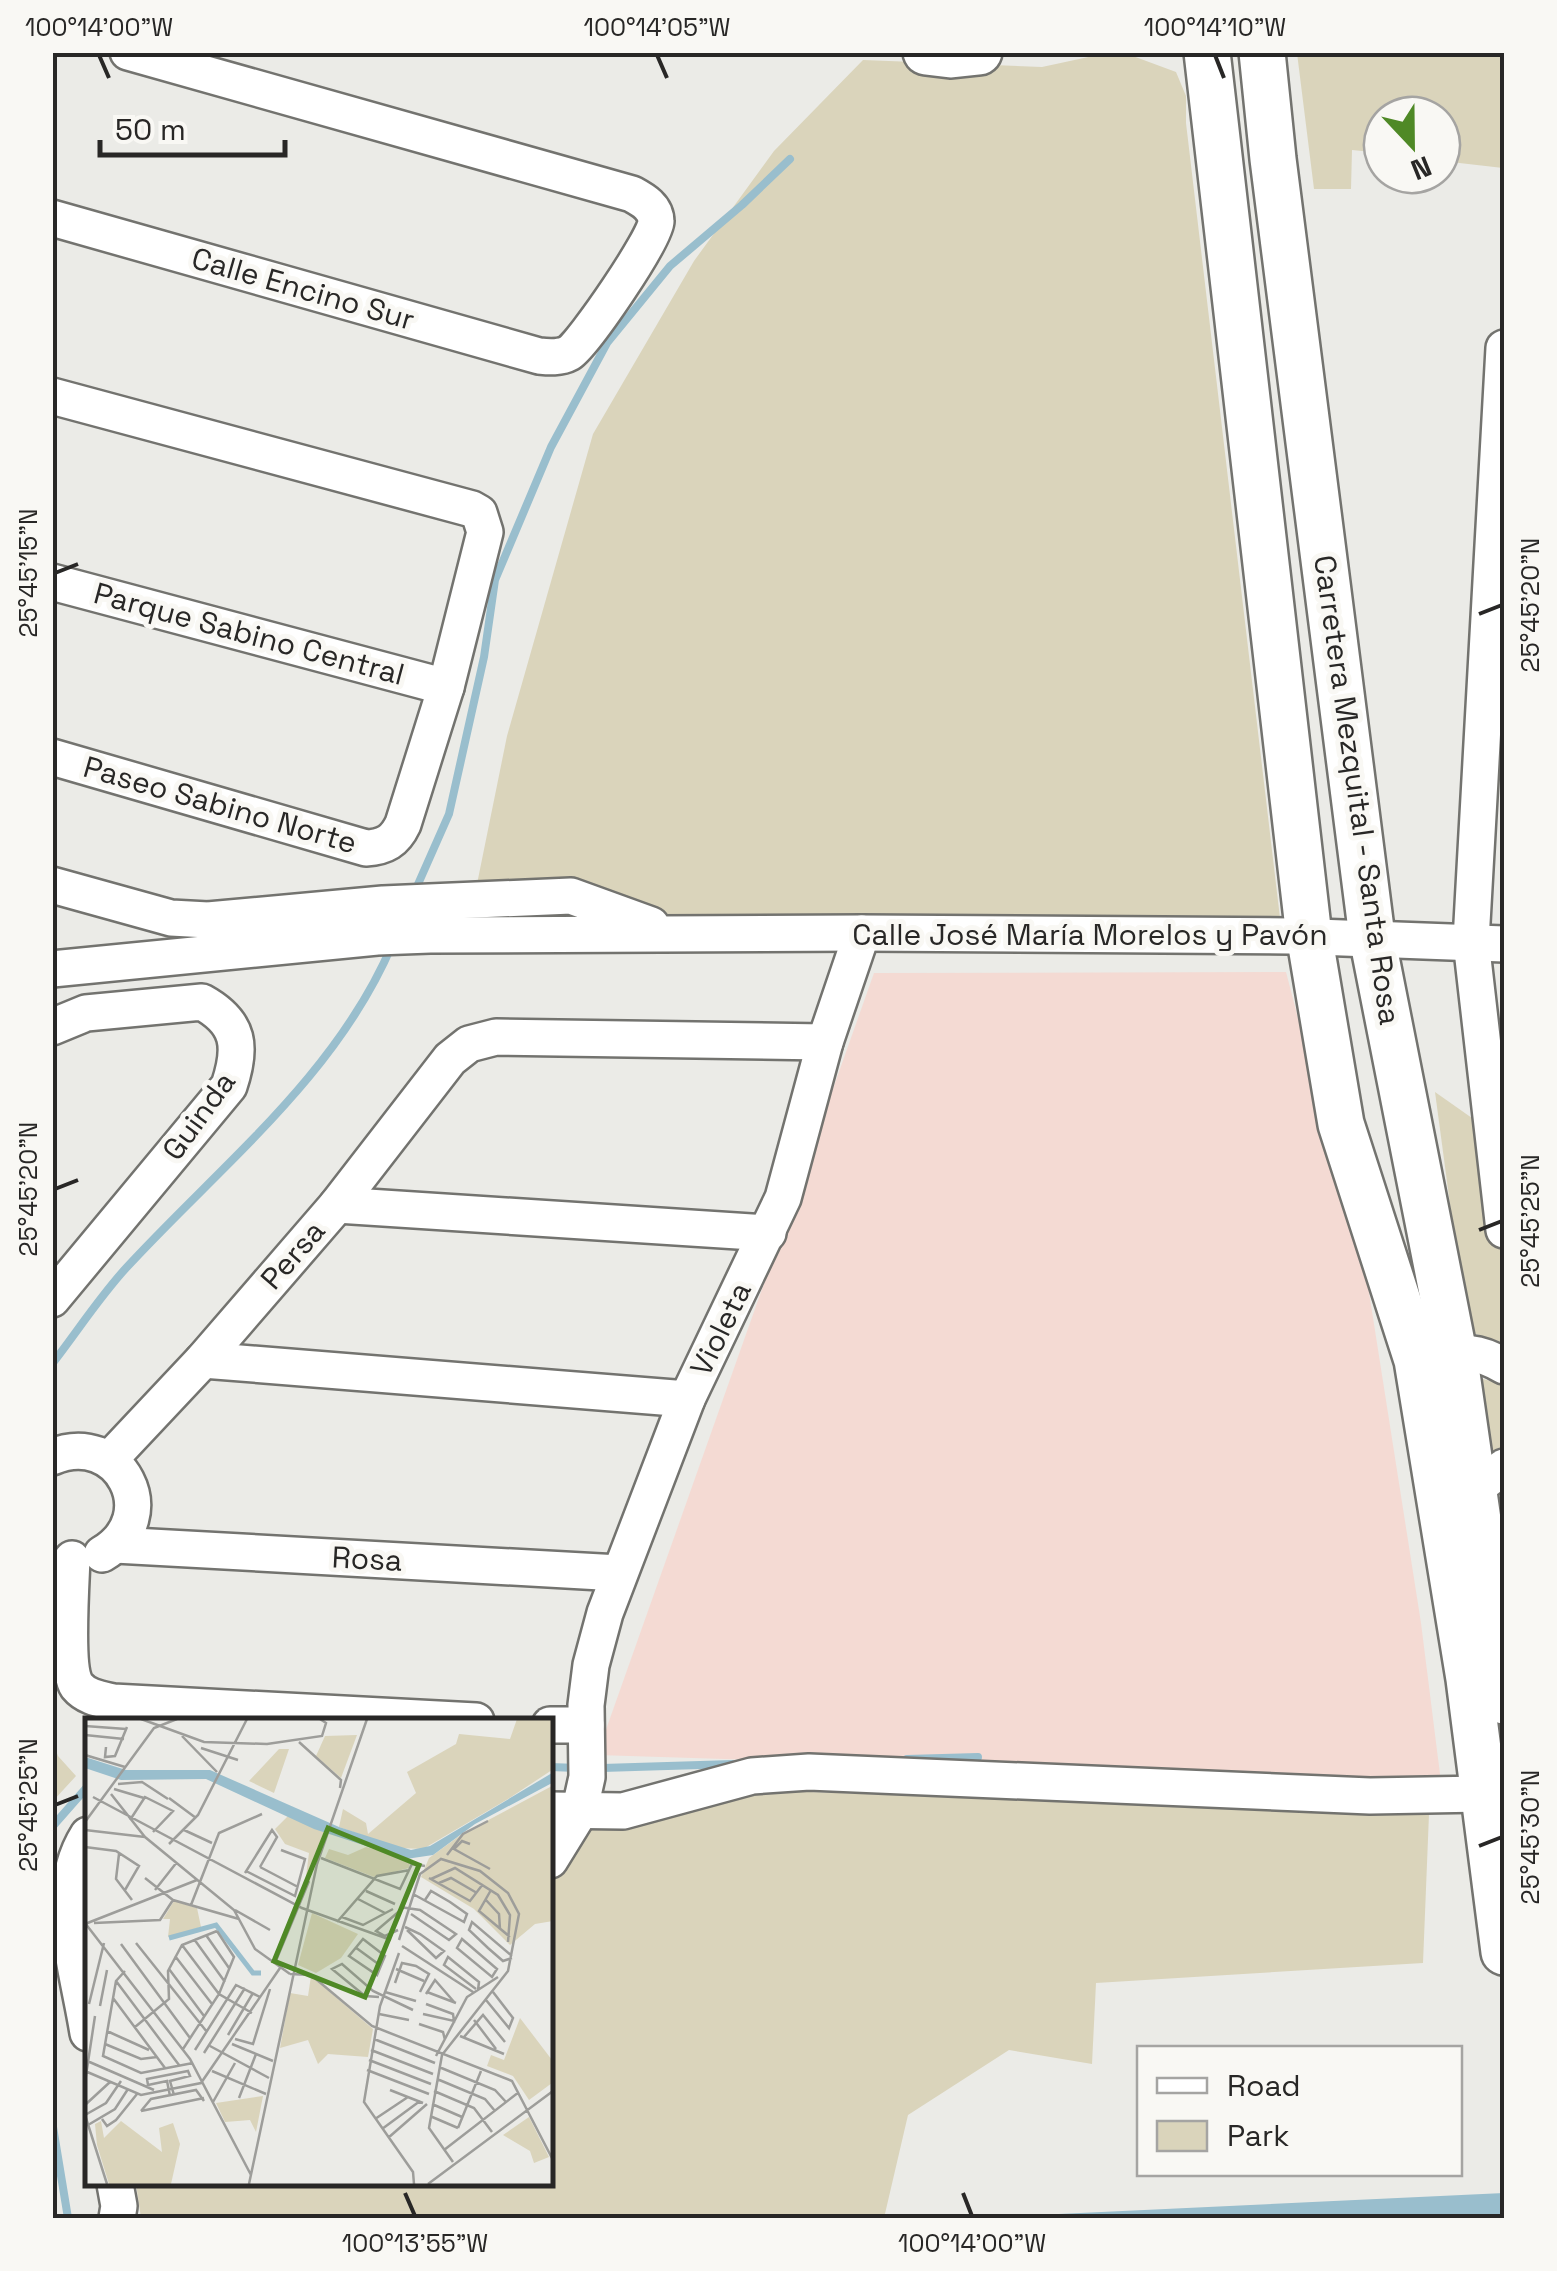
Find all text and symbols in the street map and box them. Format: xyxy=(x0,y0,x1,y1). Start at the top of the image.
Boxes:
text: 100°14'00"W xyxy=(25,11,173,43)
text: 100°14'05"W xyxy=(584,11,730,43)
text: 100°14'10"W xyxy=(1144,11,1286,43)
scale bar xyxy=(100,95,285,157)
north arrow xyxy=(1362,95,1462,195)
text: 50 m xyxy=(115,110,186,149)
text: N xyxy=(1406,148,1437,188)
street label: Calle Encino Sur xyxy=(187,238,419,339)
text: 25°45'15"N xyxy=(12,508,44,638)
text: 25°45'20"N xyxy=(1514,538,1546,672)
street label: Carretera Mezquital - Santa Rosa xyxy=(1305,552,1410,1027)
street label: Parque Sabino Central xyxy=(90,573,409,694)
street label: Paseo Sabino Norte xyxy=(79,747,361,862)
street label: Calle José María Morelos y Pavón xyxy=(852,915,1328,954)
street label: Guinda xyxy=(153,1064,244,1168)
text: 25°45'20"N xyxy=(12,1122,44,1256)
text: 25°45'25"N xyxy=(1514,1154,1546,1288)
street label: Persa xyxy=(252,1212,333,1297)
street label: Violeta xyxy=(681,1275,760,1382)
street label: Rosa xyxy=(331,1537,403,1580)
inset map xyxy=(85,1718,552,2186)
text: 25°45'25"N xyxy=(12,1738,44,1872)
text: 25°45'30"N xyxy=(1514,1770,1546,1904)
legend xyxy=(1137,2046,1462,2176)
text: Road xyxy=(1227,2066,1301,2105)
text: Park xyxy=(1227,2116,1289,2155)
text: 100°13'55"W xyxy=(342,2227,488,2259)
text: 100°14'00"W xyxy=(898,2227,1046,2259)

